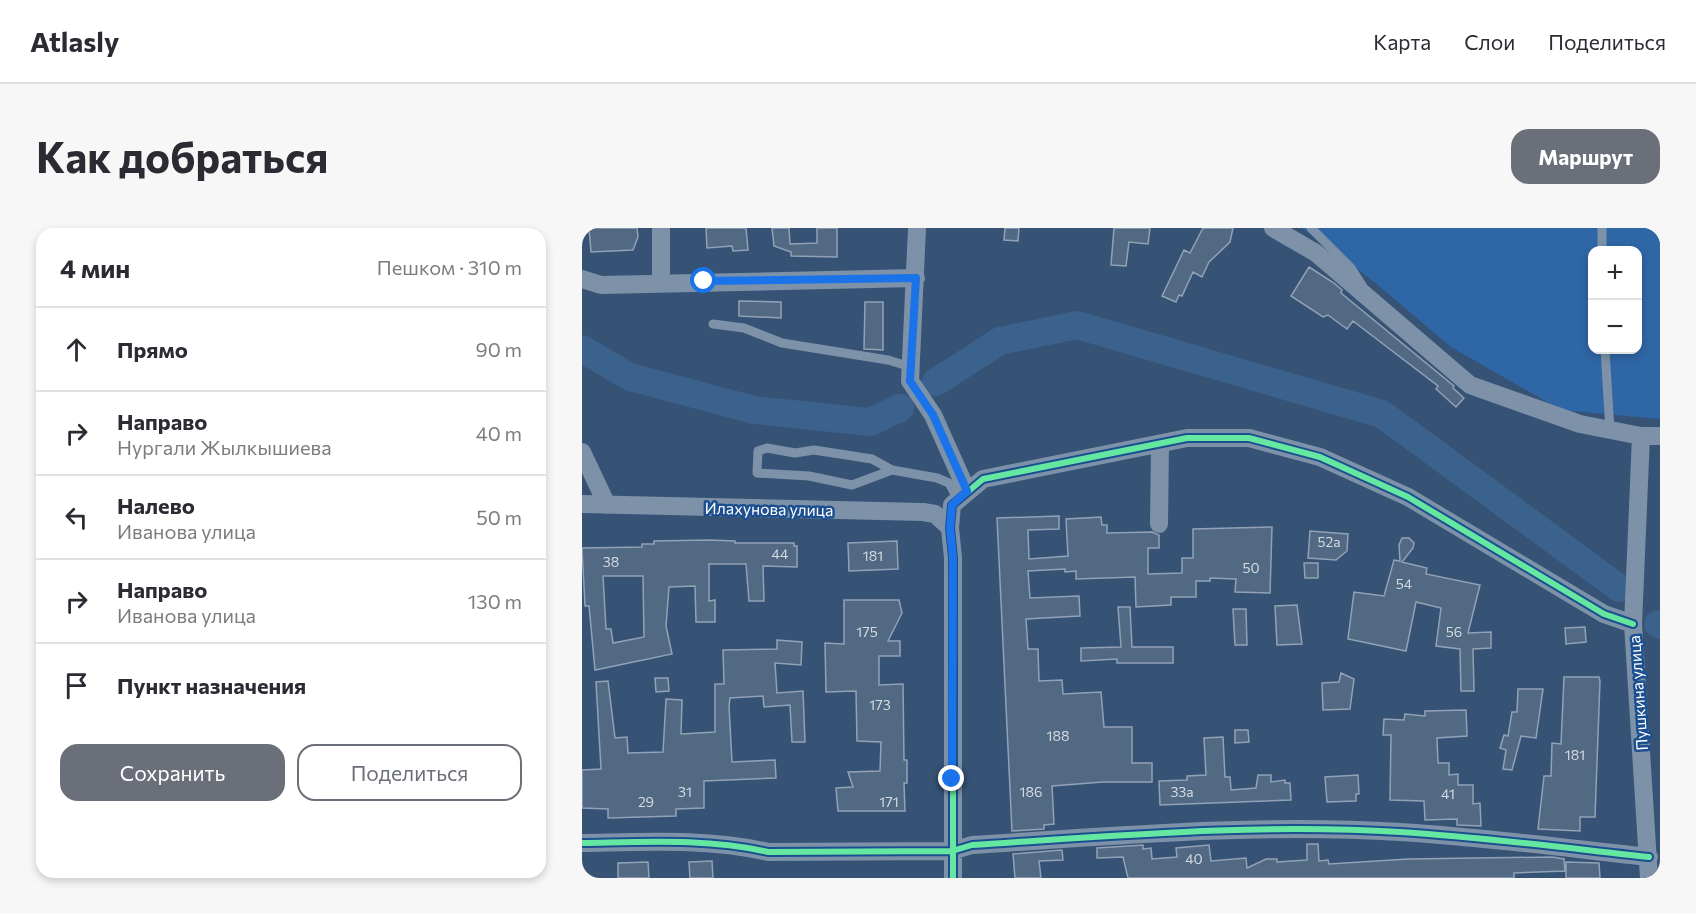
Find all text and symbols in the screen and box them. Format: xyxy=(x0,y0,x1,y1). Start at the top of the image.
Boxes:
text: Atlasly xyxy=(30,24,119,58)
text: Карта xyxy=(1373,29,1431,54)
text: Слои xyxy=(1464,29,1515,54)
text: Поделиться xyxy=(1548,29,1666,54)
button: Маршрут xyxy=(1511,129,1660,184)
text: Как добраться xyxy=(36,130,328,182)
map controls xyxy=(1588,246,1642,354)
button: + xyxy=(1588,246,1642,300)
text: 4 мин xyxy=(60,252,130,283)
text: Пешком · 310 m xyxy=(377,255,522,279)
route start xyxy=(690,267,716,293)
button: − xyxy=(1588,300,1642,354)
icon: ahead xyxy=(60,333,93,366)
text: Прямо xyxy=(117,336,188,363)
text: 90 m xyxy=(476,337,522,361)
text: Направо xyxy=(117,408,207,435)
icon: right xyxy=(60,417,93,450)
text: 40 m xyxy=(476,421,522,445)
text: Нургали Жылкышиева xyxy=(117,435,332,459)
text: Налево xyxy=(117,492,195,519)
street label: Илахунова улица xyxy=(705,498,834,519)
icon: left xyxy=(60,501,93,534)
text: 50 m xyxy=(476,505,522,529)
text: Иванова улица xyxy=(117,519,256,543)
house number: 52а xyxy=(1317,533,1341,550)
house number: 44 xyxy=(772,545,789,562)
house number: 181 xyxy=(863,547,883,564)
house number: 38 xyxy=(603,553,619,570)
house number: 50 xyxy=(1242,559,1260,576)
house number: 54 xyxy=(1396,575,1413,592)
text: Направо xyxy=(117,576,207,603)
icon: right xyxy=(60,585,93,618)
text: 130 m xyxy=(468,589,522,613)
text: Иванова улица xyxy=(117,603,256,627)
house number: 175 xyxy=(856,623,878,640)
house number: 56 xyxy=(1446,623,1462,640)
street label: Пушкина улица xyxy=(1624,635,1651,751)
icon: arrive xyxy=(60,669,93,702)
text: Пункт назначения xyxy=(117,672,306,699)
house number: 173 xyxy=(869,696,891,713)
house number: 188 xyxy=(1047,727,1069,744)
button: Сохранить xyxy=(60,744,285,801)
button: Поделиться xyxy=(297,744,522,801)
house number: 181 xyxy=(1565,746,1585,763)
route end xyxy=(938,765,964,791)
house number: 31 xyxy=(678,783,692,800)
house number: 186 xyxy=(1020,783,1042,800)
house number: 33а xyxy=(1170,783,1194,800)
house number: 41 xyxy=(1441,785,1455,802)
house number: 29 xyxy=(638,793,654,810)
house number: 171 xyxy=(879,793,899,810)
house number: 40 xyxy=(1185,850,1203,867)

